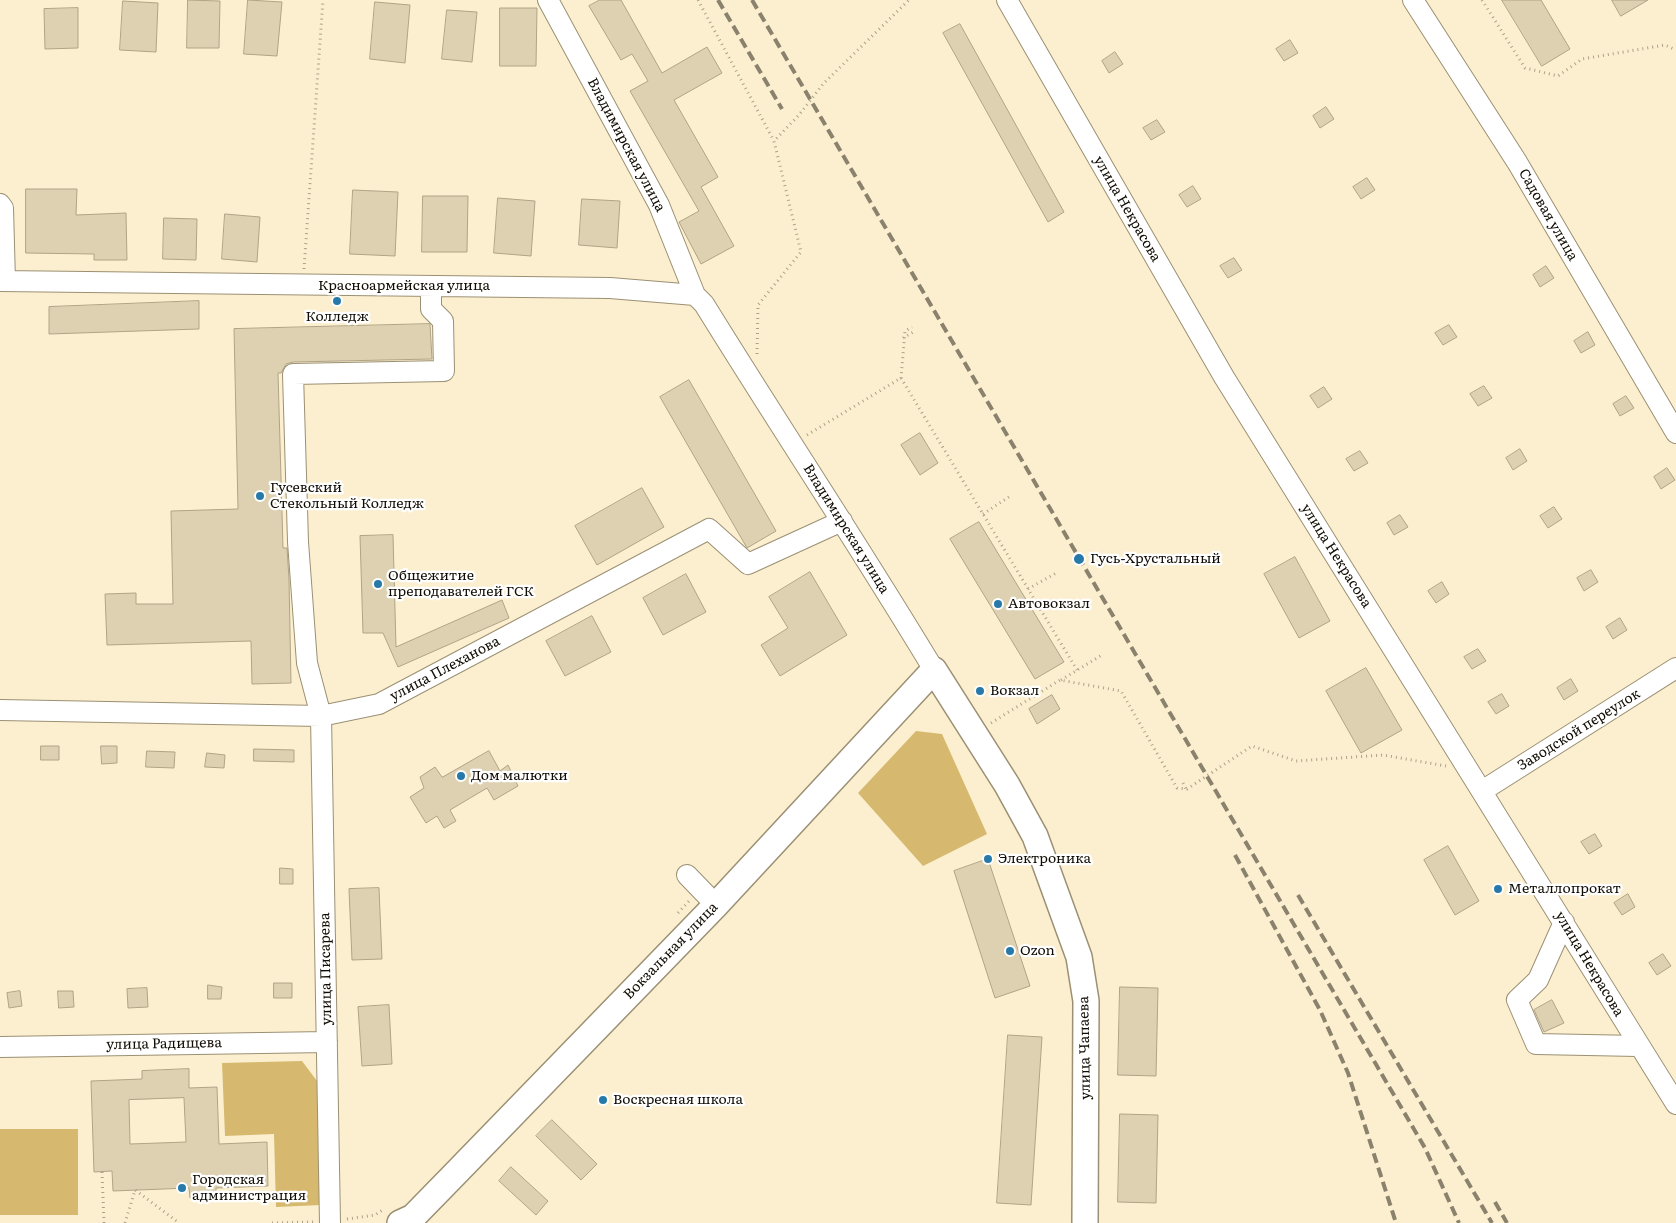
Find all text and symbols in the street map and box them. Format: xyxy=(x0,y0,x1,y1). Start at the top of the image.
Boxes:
street label: Владимирская улица xyxy=(584,75,668,215)
street label: улица Некрасова xyxy=(1090,153,1164,265)
street label: Садовая улица xyxy=(1515,166,1581,264)
street label: Красноармейская улица xyxy=(318,278,490,294)
marker: Колледж xyxy=(331,295,343,307)
place label: Колледж xyxy=(305,309,369,325)
street label: Владимирская улица xyxy=(799,461,893,597)
place label: Гусевский Стекольный Колледж xyxy=(270,480,424,512)
marker: Гусевский Стекольный Колледж xyxy=(254,490,266,502)
street label: улица Некрасова xyxy=(1297,501,1375,611)
place label: Гусь-Хрустальный xyxy=(1090,551,1221,567)
marker: Гусь-Хрустальный xyxy=(1072,552,1086,566)
place label: Общежитие преподавателей ГСК xyxy=(388,568,534,600)
marker: Общежитие преподавателей ГСК xyxy=(372,578,384,590)
place label: Автовокзал xyxy=(1008,596,1090,612)
marker: Автовокзал xyxy=(992,598,1004,610)
street label: улица Плеханова xyxy=(387,633,503,705)
place label: Вокзал xyxy=(990,683,1039,699)
marker: Вокзал xyxy=(974,685,986,697)
street label: Заводской переулок xyxy=(1515,685,1643,775)
place label: Дом малютки xyxy=(471,768,568,784)
marker: Дом малютки xyxy=(455,770,467,782)
place label: Электроника xyxy=(998,851,1091,867)
marker: Электроника xyxy=(982,853,994,865)
place label: Металлопрокат xyxy=(1508,881,1621,897)
marker: Металлопрокат xyxy=(1492,883,1504,895)
street label: Вокзальная улица xyxy=(620,899,722,1003)
street label: улица Некрасова xyxy=(1551,908,1627,1020)
street label: улица Писарева xyxy=(317,912,335,1026)
place label: Ozon xyxy=(1020,943,1055,959)
marker: Ozon xyxy=(1004,945,1016,957)
street label: улица Чапаева xyxy=(1076,996,1094,1100)
street label: улица Радищева xyxy=(106,1035,222,1053)
place label: Воскресная школа xyxy=(613,1092,743,1108)
marker: Воскресная школа xyxy=(597,1094,609,1106)
place label: Городская администрация xyxy=(192,1172,306,1204)
marker: Городская администрация xyxy=(176,1182,188,1194)

